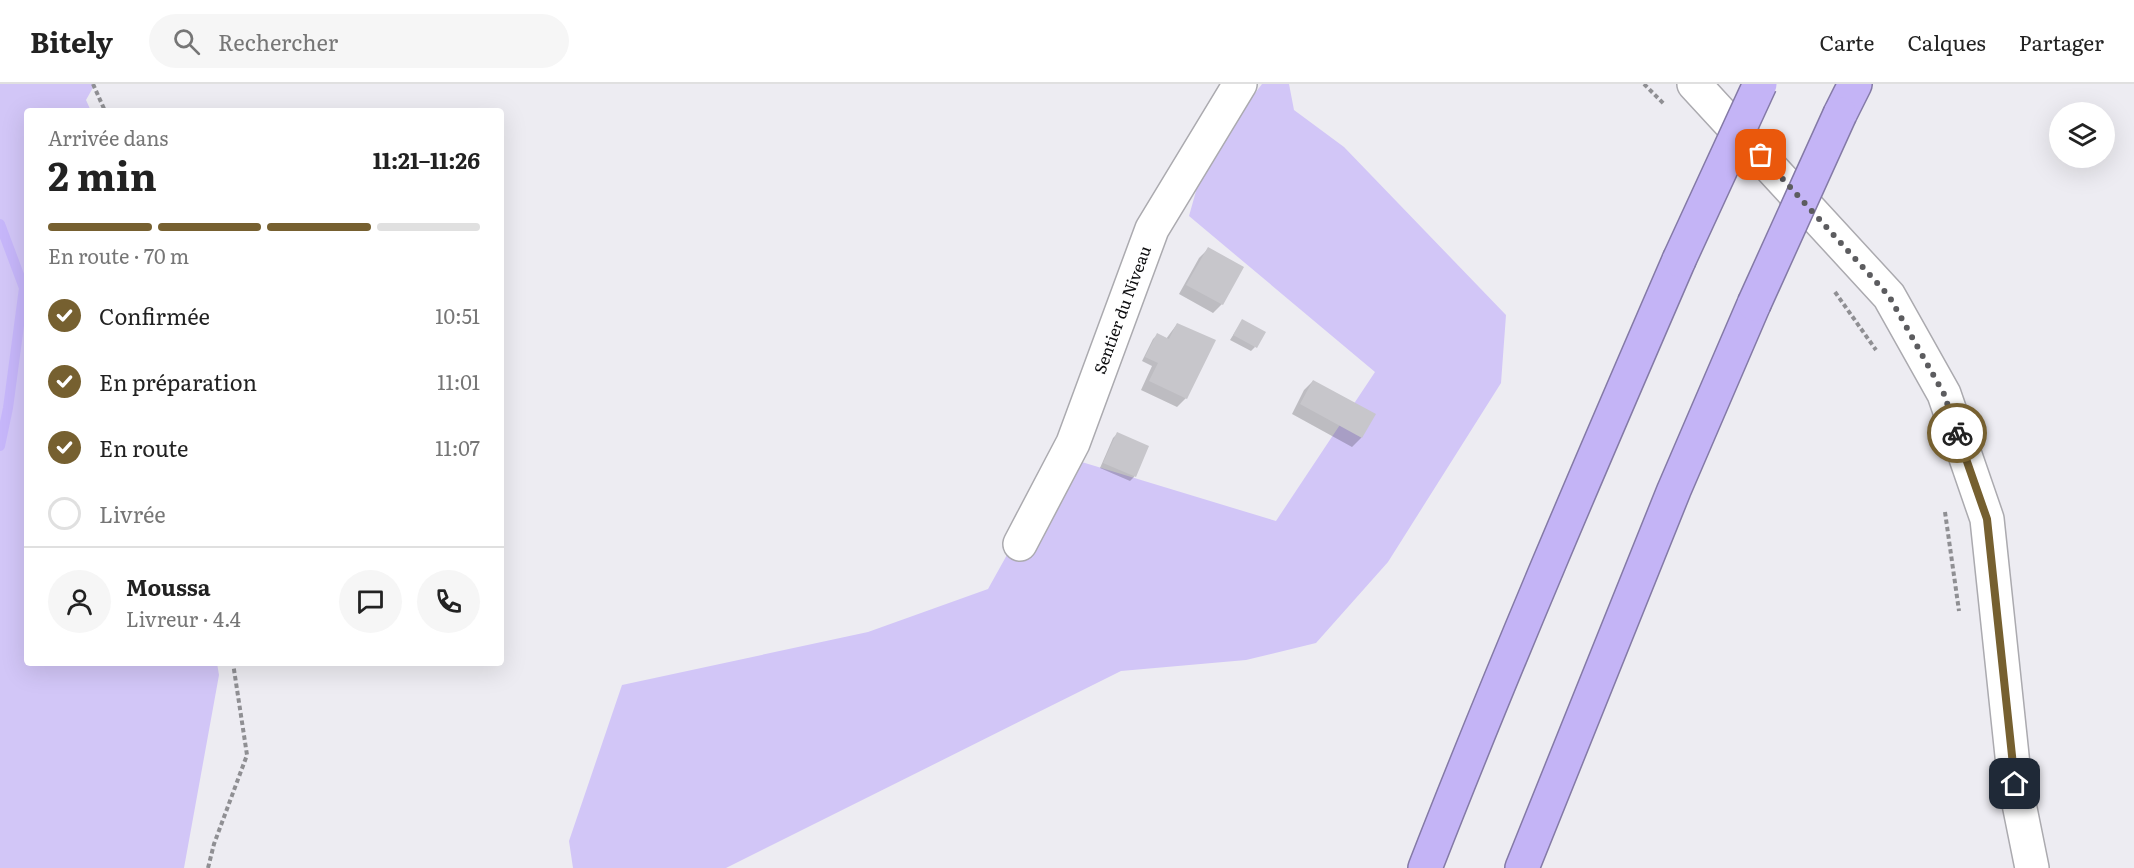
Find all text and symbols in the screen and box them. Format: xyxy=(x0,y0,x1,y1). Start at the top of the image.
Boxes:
search box xyxy=(149,14,569,68)
text: Bitely xyxy=(30,20,113,62)
icon: search xyxy=(170,25,203,58)
text: Rechercher xyxy=(218,25,338,58)
text: Carte xyxy=(1820,26,1874,57)
text: Calques xyxy=(1907,26,1986,57)
text: Partager xyxy=(2019,26,2104,57)
map controls xyxy=(2049,102,2115,168)
button: layers xyxy=(2049,102,2115,168)
text: Arrivée dans xyxy=(48,122,168,152)
pin xyxy=(1735,129,1786,180)
icon: bag xyxy=(1744,138,1777,171)
text: 11:21–11:26 xyxy=(373,143,480,176)
text: 2 min xyxy=(48,145,157,203)
text: En route · 70 m xyxy=(48,240,189,270)
street label: Sentier du Niveau xyxy=(1087,242,1156,377)
icon: check xyxy=(48,299,81,332)
text: Confirmée xyxy=(99,299,210,332)
text: 10:51 xyxy=(435,300,480,330)
icon: check xyxy=(48,365,81,398)
text: En préparation xyxy=(99,365,257,398)
text: 11:01 xyxy=(437,366,480,396)
courier xyxy=(1927,403,1987,463)
icon: bike xyxy=(1941,417,1974,450)
icon: check xyxy=(48,431,81,464)
text: En route xyxy=(99,431,188,464)
text: 11:07 xyxy=(435,432,480,462)
text: Livrée xyxy=(99,497,166,530)
button: person xyxy=(48,570,111,633)
text: Moussa xyxy=(126,570,211,603)
button: chat xyxy=(339,570,402,633)
button: phone xyxy=(417,570,480,633)
text: Livreur · 4.4 xyxy=(126,603,241,633)
pin xyxy=(1989,758,2040,809)
icon: home xyxy=(1998,767,2031,800)

